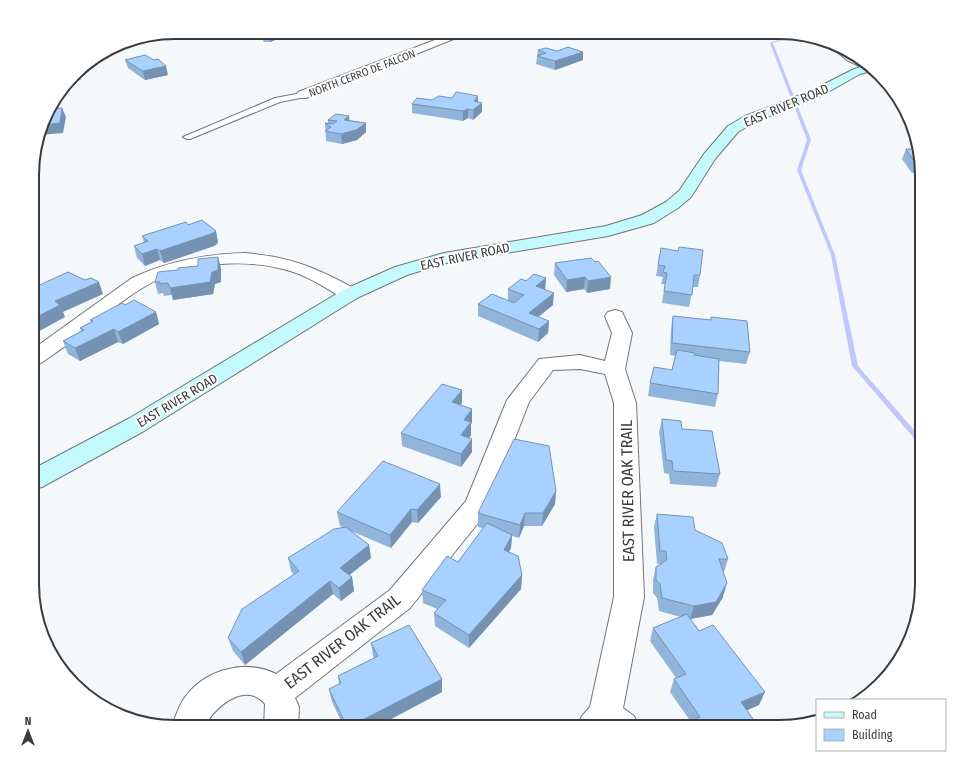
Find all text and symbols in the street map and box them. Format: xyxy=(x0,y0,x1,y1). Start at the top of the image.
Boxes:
street label: NORTH CERRO DE FALCON xyxy=(307,47,417,100)
street label: EAST RIVER ROAD xyxy=(741,81,831,130)
street label: EAST RIVER ROAD xyxy=(419,240,511,273)
street label: EAST RIVER ROAD xyxy=(134,371,220,430)
street label: EAST RIVER OAK TRAIL xyxy=(617,420,638,562)
street label: EAST RIVER OAK TRAIL xyxy=(280,590,404,693)
legend xyxy=(816,699,946,751)
text: Road xyxy=(852,708,877,722)
north arrow xyxy=(8,711,48,751)
text: N xyxy=(25,715,31,728)
text: Building xyxy=(852,728,893,742)

